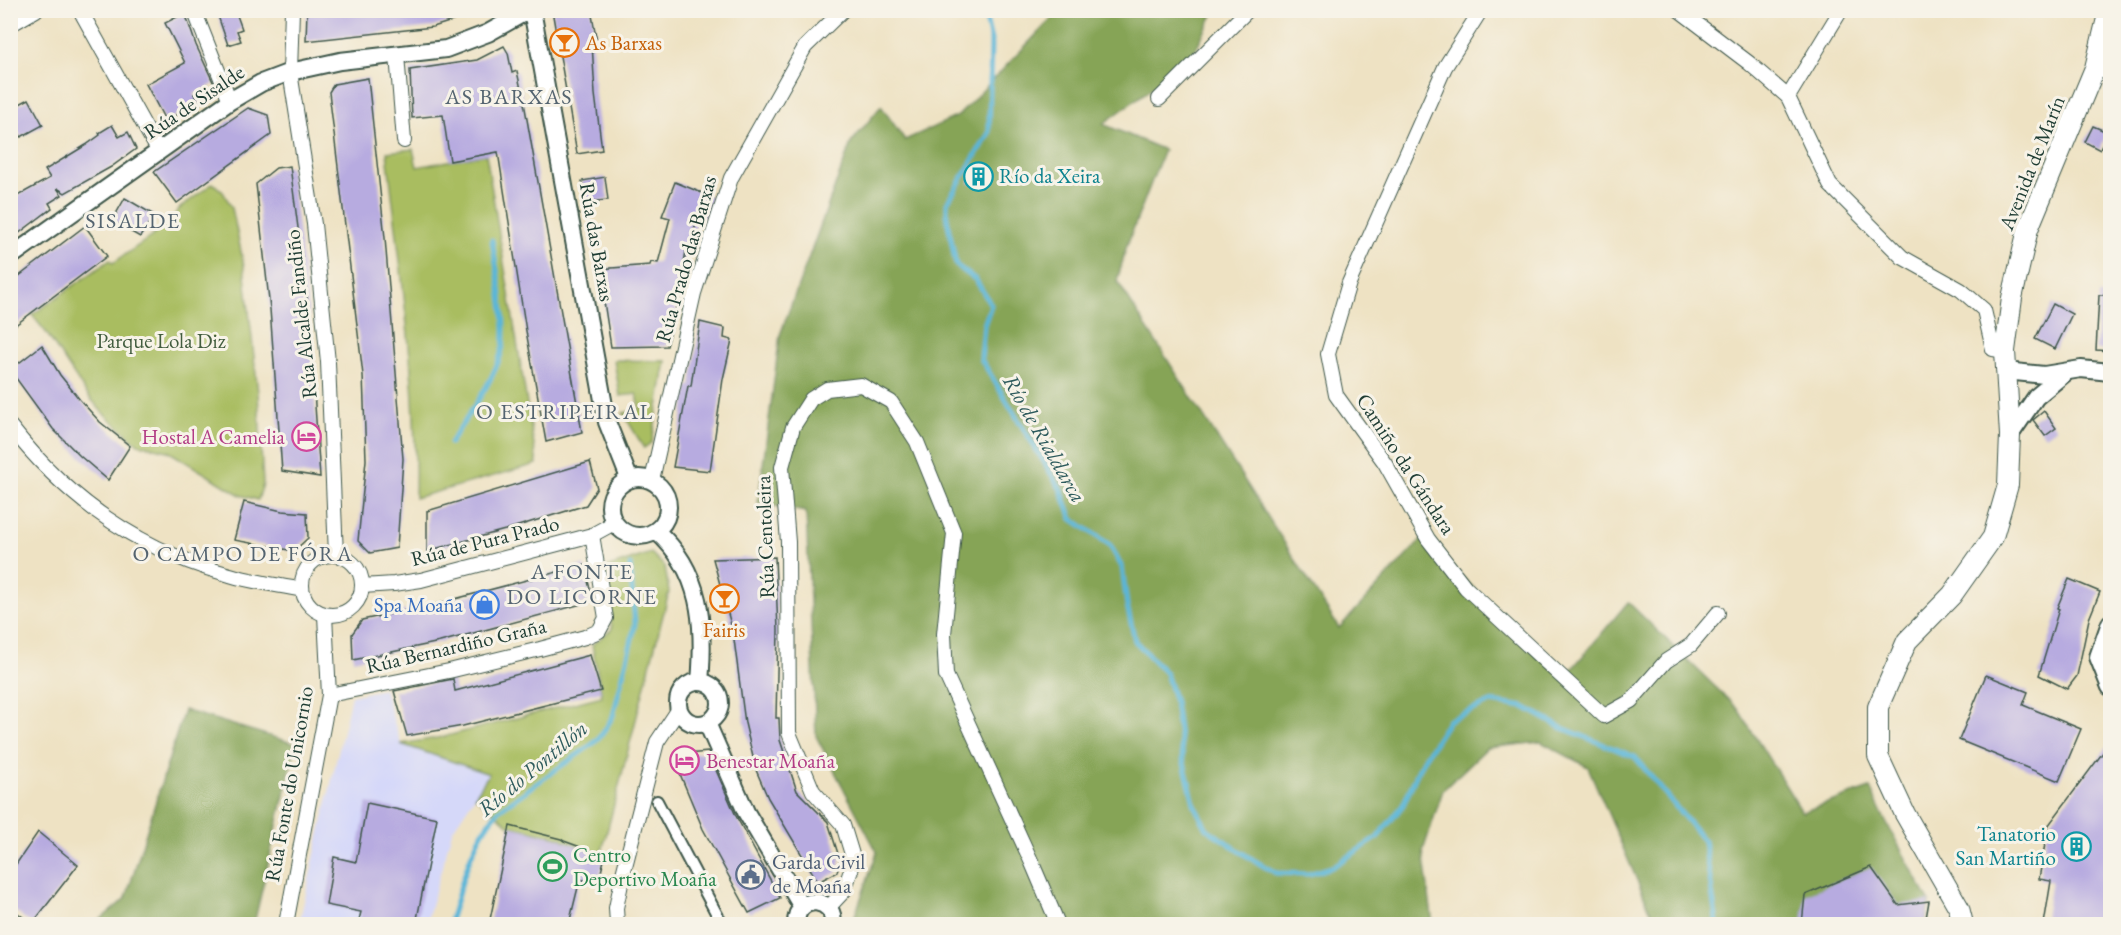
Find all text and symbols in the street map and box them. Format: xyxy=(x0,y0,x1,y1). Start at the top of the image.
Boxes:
bar icon: As Barxas xyxy=(548,27,580,59)
place label: As Barxas xyxy=(584,29,662,56)
street label: Rúa de Sisalde xyxy=(138,58,249,145)
district label: AS BARXAS xyxy=(444,82,573,111)
street label: Avenida de Marín xyxy=(1992,92,2071,235)
building icon: Río da Xeira xyxy=(962,160,994,192)
place label: Río da Xeira xyxy=(999,162,1101,189)
street label: Rúa Prado das Barxas xyxy=(649,172,722,345)
street label: Rúa das Barxas xyxy=(574,180,621,304)
district label: SISALDE xyxy=(85,206,181,235)
street label: Rúa Alcalde Fandiño xyxy=(278,228,323,400)
park label: Parque Lola Diz xyxy=(96,327,226,354)
water label: Río de Rialdarca xyxy=(996,369,1093,507)
street label: Camiño da Gándara xyxy=(1351,388,1462,540)
district label: O ESTRIPEIRAL xyxy=(476,397,654,426)
hotel icon: Hostal A Camelia xyxy=(290,421,322,453)
place label: Hostal A Camelia xyxy=(141,423,286,450)
street label: Rúa Centoleira xyxy=(749,474,780,599)
street label: Rúa de Pura Prado xyxy=(408,509,562,572)
district label: O CAMPO DE FÓRA xyxy=(133,539,353,568)
district label: A FONTE DO LICORNE xyxy=(506,557,658,611)
bar icon: Fairis xyxy=(708,583,740,615)
shop icon: Spa Moaña xyxy=(468,589,500,621)
place label: Spa Moaña xyxy=(374,591,464,618)
street label: Rúa Bernardiño Graña xyxy=(363,611,549,679)
place label: Fairis xyxy=(703,616,746,643)
street label: Rúa Fonte do Unicornio xyxy=(258,684,319,884)
water label: Río do Pontillón xyxy=(471,714,593,823)
hotel icon: Benestar Moaña xyxy=(669,745,701,777)
place label: Benestar Moaña xyxy=(706,747,836,774)
place label: Tanatorio San Martiño xyxy=(1955,820,2056,871)
building icon: Tanatorio San Martiño xyxy=(2061,830,2093,862)
place label: Centro Deportivo Moaña xyxy=(573,841,717,892)
place label: Garda Civil de Moaña xyxy=(772,848,865,899)
sports icon: Centro Deportivo Moaña xyxy=(536,851,568,883)
public building icon: Garda Civil de Moaña xyxy=(735,858,767,890)

